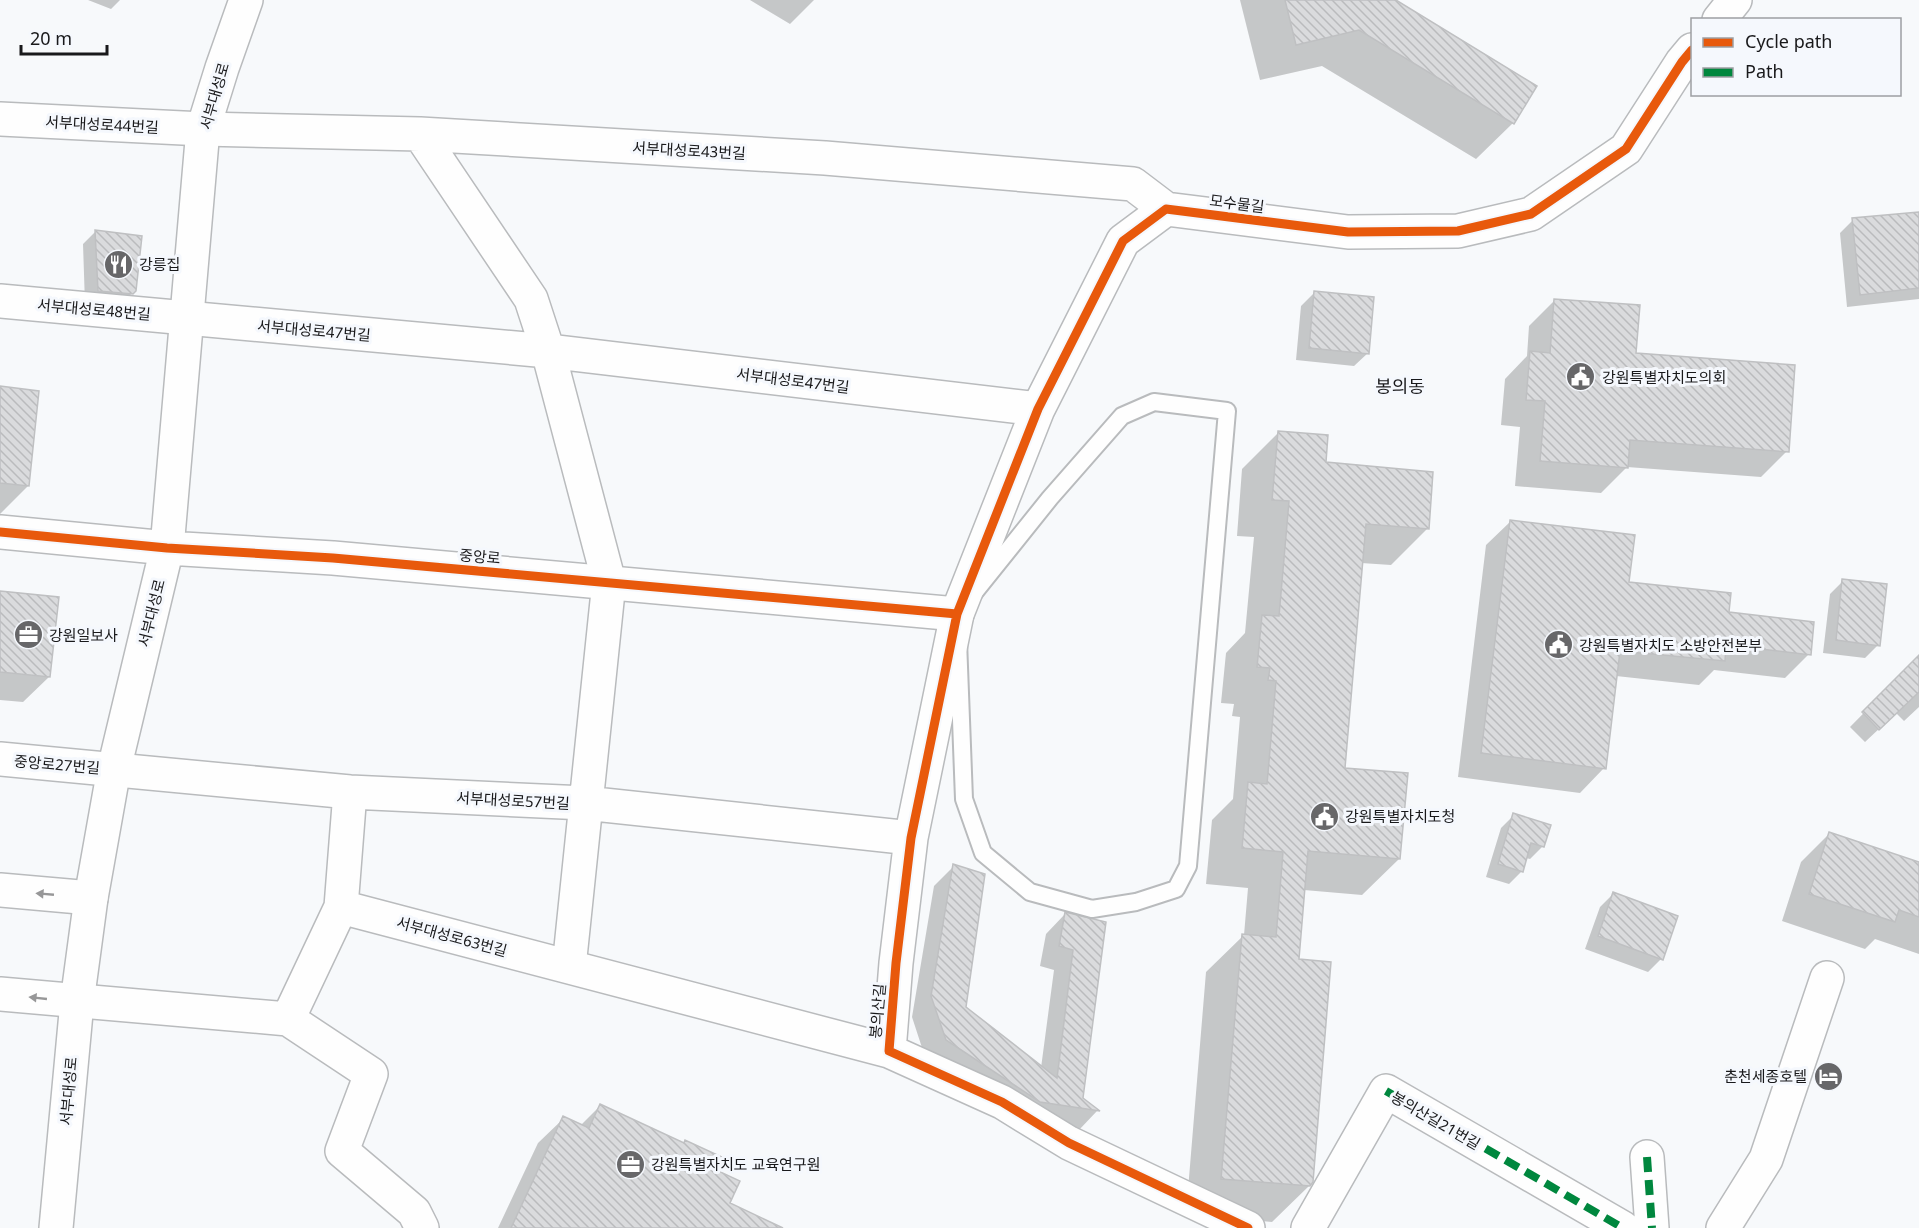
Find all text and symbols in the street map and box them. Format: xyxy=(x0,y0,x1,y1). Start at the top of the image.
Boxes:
scale bar xyxy=(21,18,106,56)
legend xyxy=(1691,18,1901,96)
text: 20 m xyxy=(30,26,72,50)
text: Cycle path xyxy=(1745,29,1832,53)
text: Path xyxy=(1745,59,1784,83)
street label: 서부대성로 xyxy=(195,60,233,132)
street label: 서부대성로44번길 xyxy=(45,111,159,137)
street label: 서부대성로43번길 xyxy=(632,137,746,163)
street label: 모수물길 xyxy=(1208,190,1266,216)
restaurant icon: 강릉집 xyxy=(102,248,134,280)
place label: 강릉집 xyxy=(139,254,180,274)
street label: 서부대성로48번길 xyxy=(36,294,152,324)
street label: 서부대성로47번길 xyxy=(256,315,372,345)
public building icon: 강원특별자치도의회 xyxy=(1565,361,1597,393)
street label: 서부대성로47번길 xyxy=(735,363,851,397)
place label: 강원특별자치도의회 xyxy=(1602,367,1726,387)
district label: 봉의동 xyxy=(1375,374,1425,398)
street label: 중앙로 xyxy=(459,544,501,568)
street label: 서부대성로 xyxy=(133,577,169,649)
office icon: 강원일보사 xyxy=(12,619,44,651)
place label: 강원일보사 xyxy=(49,625,118,645)
public building icon: 강원특별자치도 소방안전본부 xyxy=(1542,629,1574,661)
place label: 강원특별자치도 소방안전본부 xyxy=(1579,635,1762,655)
street label: 중앙로27번길 xyxy=(13,750,101,778)
street label: 서부대성로57번길 xyxy=(456,787,570,813)
public building icon: 강원특별자치도청 xyxy=(1308,800,1340,832)
place label: 강원특별자치도청 xyxy=(1345,806,1455,826)
one-way arrow xyxy=(36,889,55,899)
street label: 서부대성로63번길 xyxy=(394,912,510,960)
street label: 봉의산길 xyxy=(865,983,889,1039)
one-way arrow xyxy=(29,993,48,1003)
street label: 서부대성로 xyxy=(55,1056,81,1126)
hotel icon: 춘천세종호텔 xyxy=(1812,1060,1844,1092)
place label: 춘천세종호텔 xyxy=(1724,1066,1807,1086)
street label: 봉의산길21번길 xyxy=(1388,1086,1484,1154)
office icon: 강원특별자치도 교육연구원 xyxy=(614,1148,646,1180)
place label: 강원특별자치도 교육연구원 xyxy=(651,1154,821,1174)

